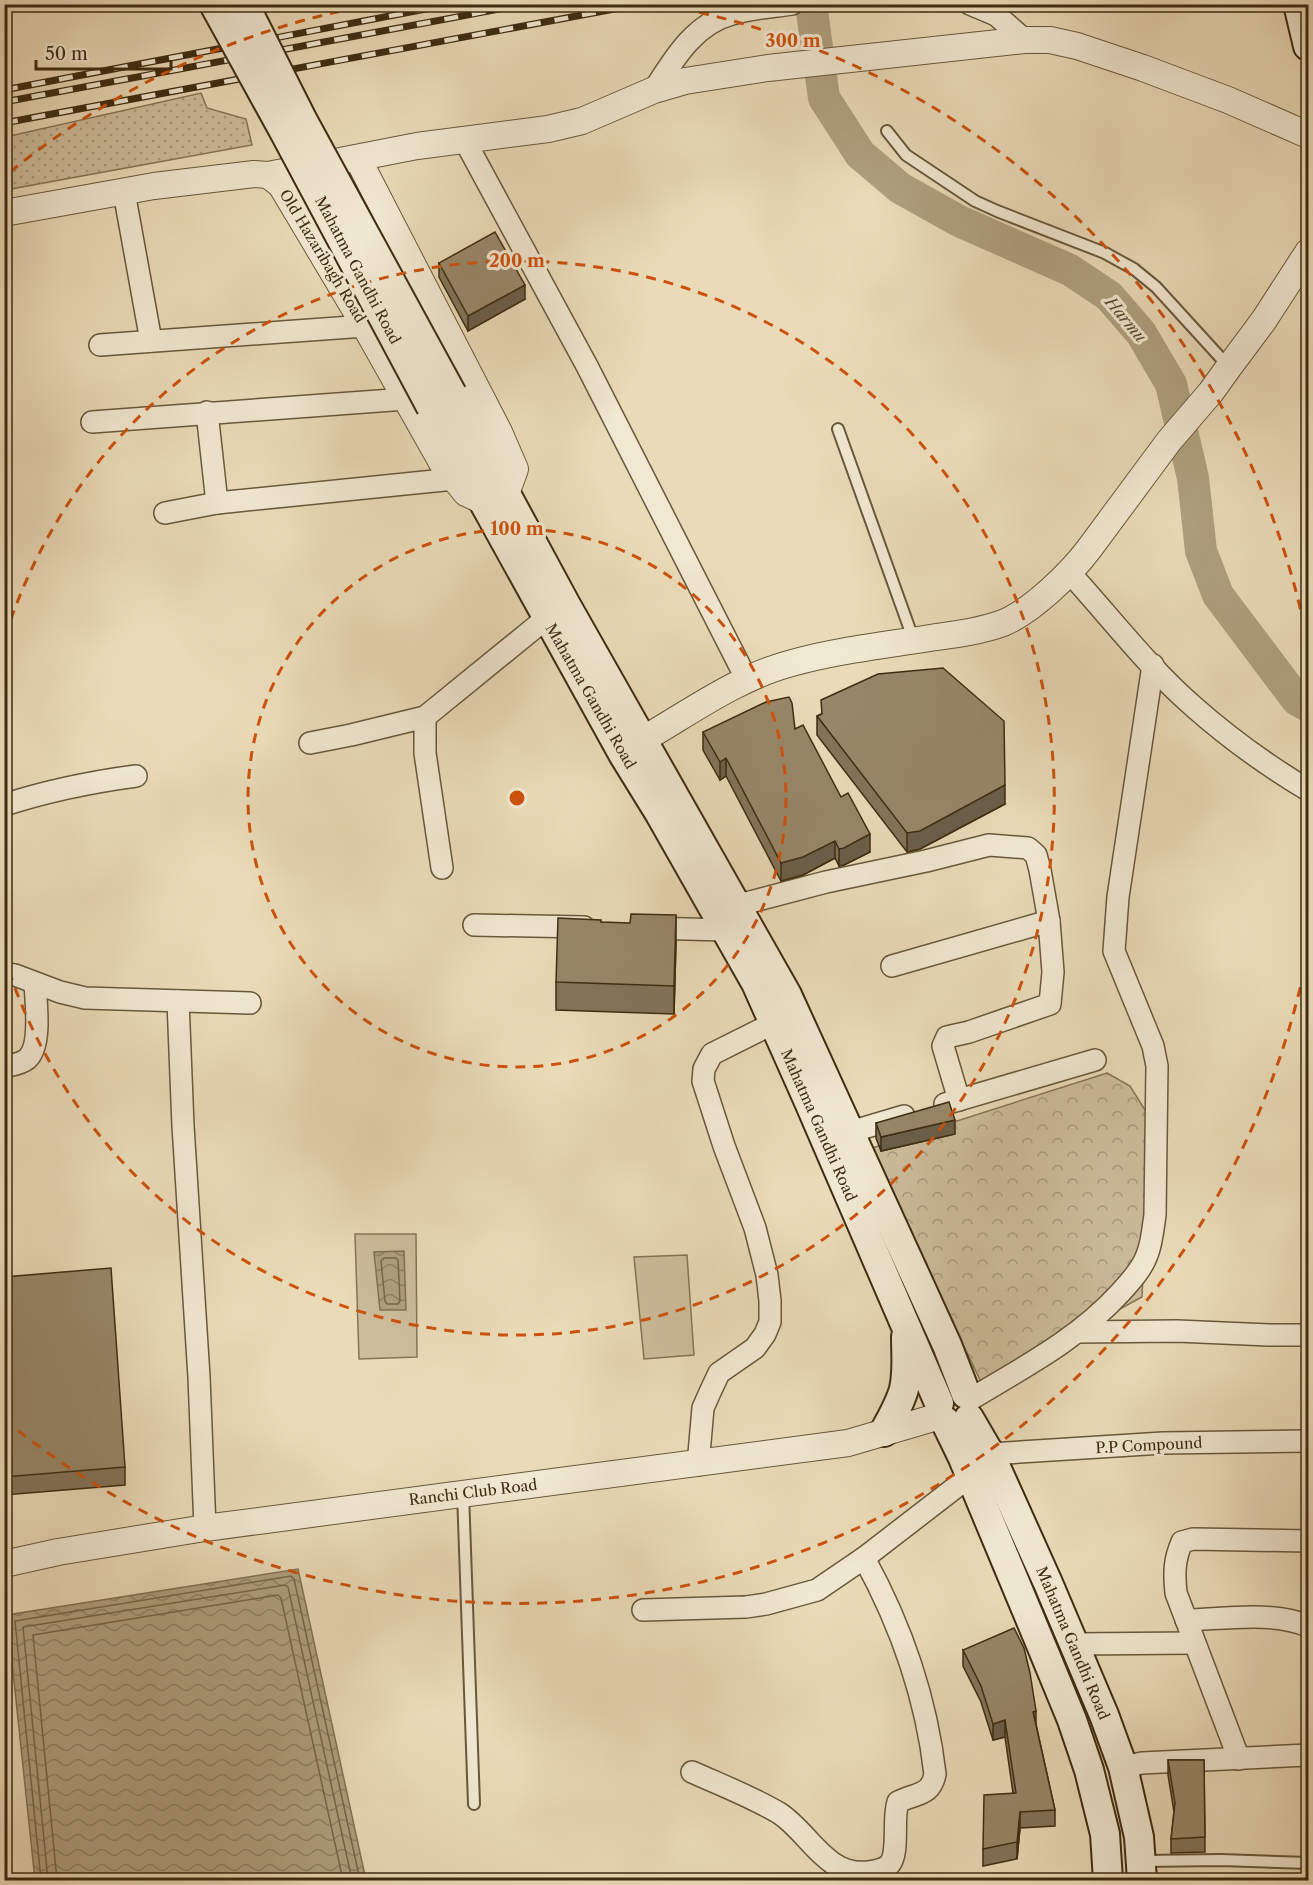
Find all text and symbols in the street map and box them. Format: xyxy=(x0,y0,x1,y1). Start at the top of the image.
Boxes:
text: 300 m xyxy=(765,30,821,52)
scale bar xyxy=(36,33,171,71)
text: 50 m xyxy=(45,43,88,65)
street label: Old Hazaribagh Road xyxy=(276,186,370,326)
street label: Mahatma Gandhi Road xyxy=(311,193,405,347)
text: 200 m xyxy=(489,250,545,272)
water label: Harmu xyxy=(1100,291,1151,346)
text: 100 m xyxy=(490,518,544,540)
street label: Mahatma Gandhi Road xyxy=(542,620,640,772)
centre of rings xyxy=(507,788,527,808)
street label: Mahatma Gandhi Road xyxy=(777,1046,861,1204)
street label: P.P Compound xyxy=(1095,1433,1203,1457)
street label: Ranchi Club Road xyxy=(408,1475,538,1509)
street label: Mahatma Gandhi Road xyxy=(1032,1563,1114,1723)

